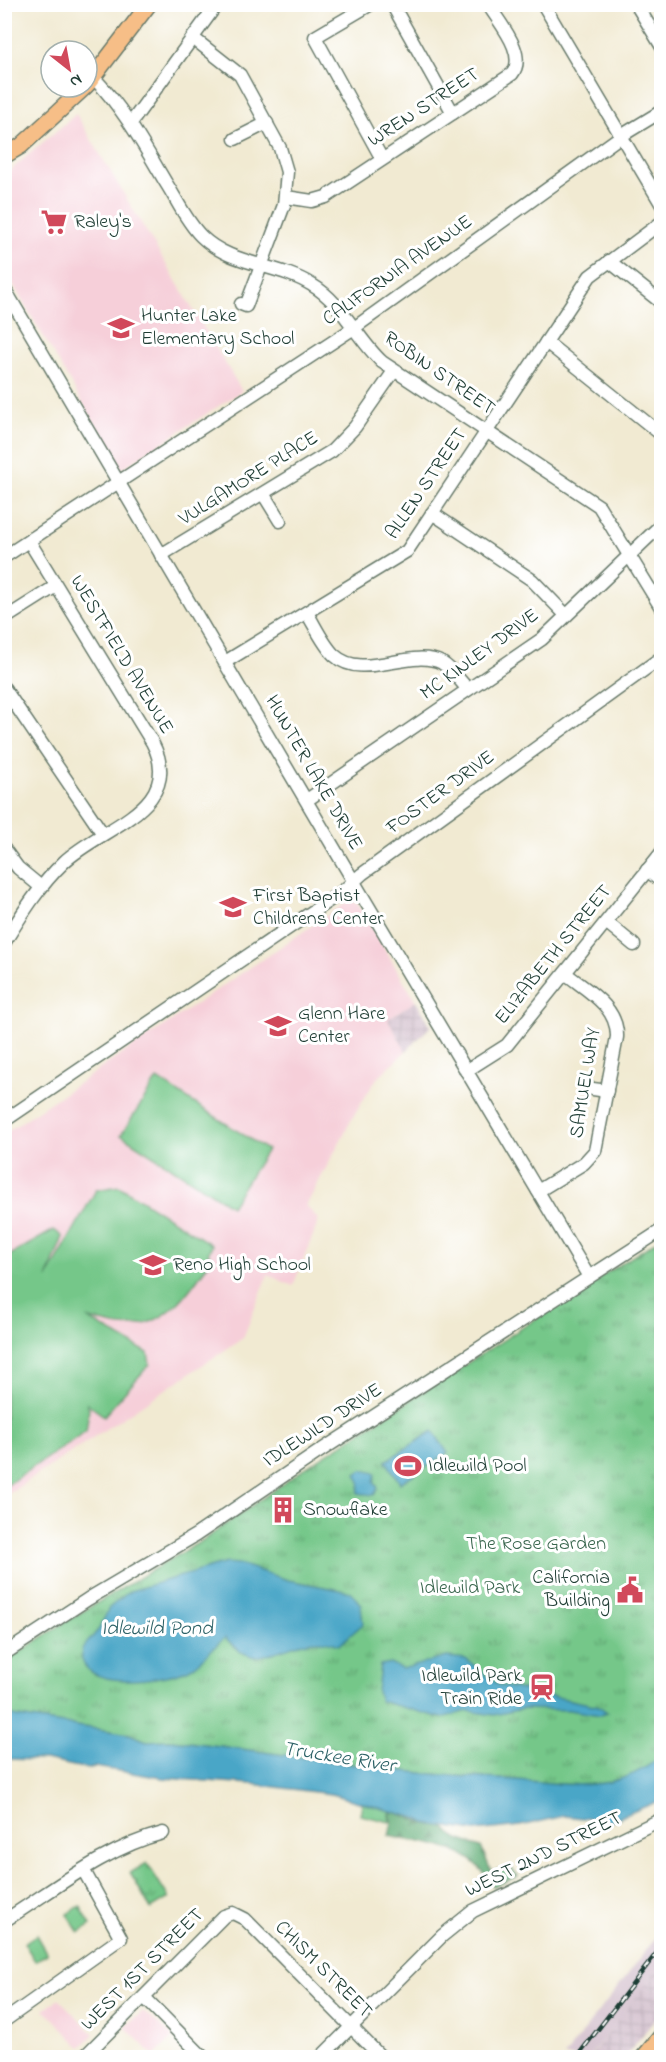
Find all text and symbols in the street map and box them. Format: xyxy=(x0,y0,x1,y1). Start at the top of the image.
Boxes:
north arrow xyxy=(39,39,99,99)
street label: WREN STREET xyxy=(362,61,486,155)
text: N xyxy=(65,67,87,93)
supermarket icon: Raley's xyxy=(39,207,69,237)
place label: Raley's xyxy=(74,208,132,237)
street label: CALIFORNIA AVENUE xyxy=(317,208,479,334)
place label: Hunter Lake Elementary School xyxy=(141,302,294,354)
school or university icon: Hunter Lake Elementary School xyxy=(106,313,136,343)
street label: ROBIN STREET xyxy=(377,325,501,423)
street label: ALLEN STREET xyxy=(379,422,475,546)
street label: VULGAMORE PLACE xyxy=(173,424,324,534)
street label: WESTFIELD AVENUE xyxy=(62,570,180,740)
street label: MC KINLEY DRIVE xyxy=(415,602,545,708)
street label: HUNTER LAKE DRIVE xyxy=(257,690,369,856)
street label: FOSTER DRIVE xyxy=(380,744,501,843)
street label: ELIZABETH STREET xyxy=(488,879,620,1031)
place label: First Baptist Childrens Center xyxy=(252,882,384,934)
school or university icon: First Baptist Childrens Center xyxy=(218,892,248,922)
place label: Glenn Hare Center xyxy=(298,1000,385,1052)
school or university icon: Glenn Hare Center xyxy=(263,1011,293,1041)
street label: SAMUEL WAY xyxy=(563,1026,609,1140)
school or university icon: Reno High School xyxy=(138,1250,168,1280)
place label: Reno High School xyxy=(173,1251,311,1281)
street label: IDLEWILD DRIVE xyxy=(258,1377,388,1475)
sports icon: Idlewild Pool xyxy=(393,1451,423,1481)
place label: Idlewild Pool xyxy=(428,1452,527,1481)
building icon: Snowflake xyxy=(268,1495,298,1525)
place label: Snowflake xyxy=(303,1496,388,1525)
park label: The Rose Garden xyxy=(466,1530,606,1559)
place label: California Building xyxy=(532,1564,610,1617)
park label: Idlewild Park xyxy=(420,1574,521,1603)
public building icon: California Building xyxy=(615,1575,645,1605)
water label: Idlewild Pond xyxy=(101,1614,214,1644)
place label: Idlewild Park Train Ride xyxy=(421,1662,522,1714)
station icon: Idlewild Park Train Ride xyxy=(527,1672,557,1702)
water label: Truckee River xyxy=(281,1734,400,1782)
street label: WEST 2ND STREET xyxy=(461,1804,627,1906)
street label: WEST 1ST STREET xyxy=(75,1902,211,2038)
street label: CHISM STREET xyxy=(267,1914,379,2026)

